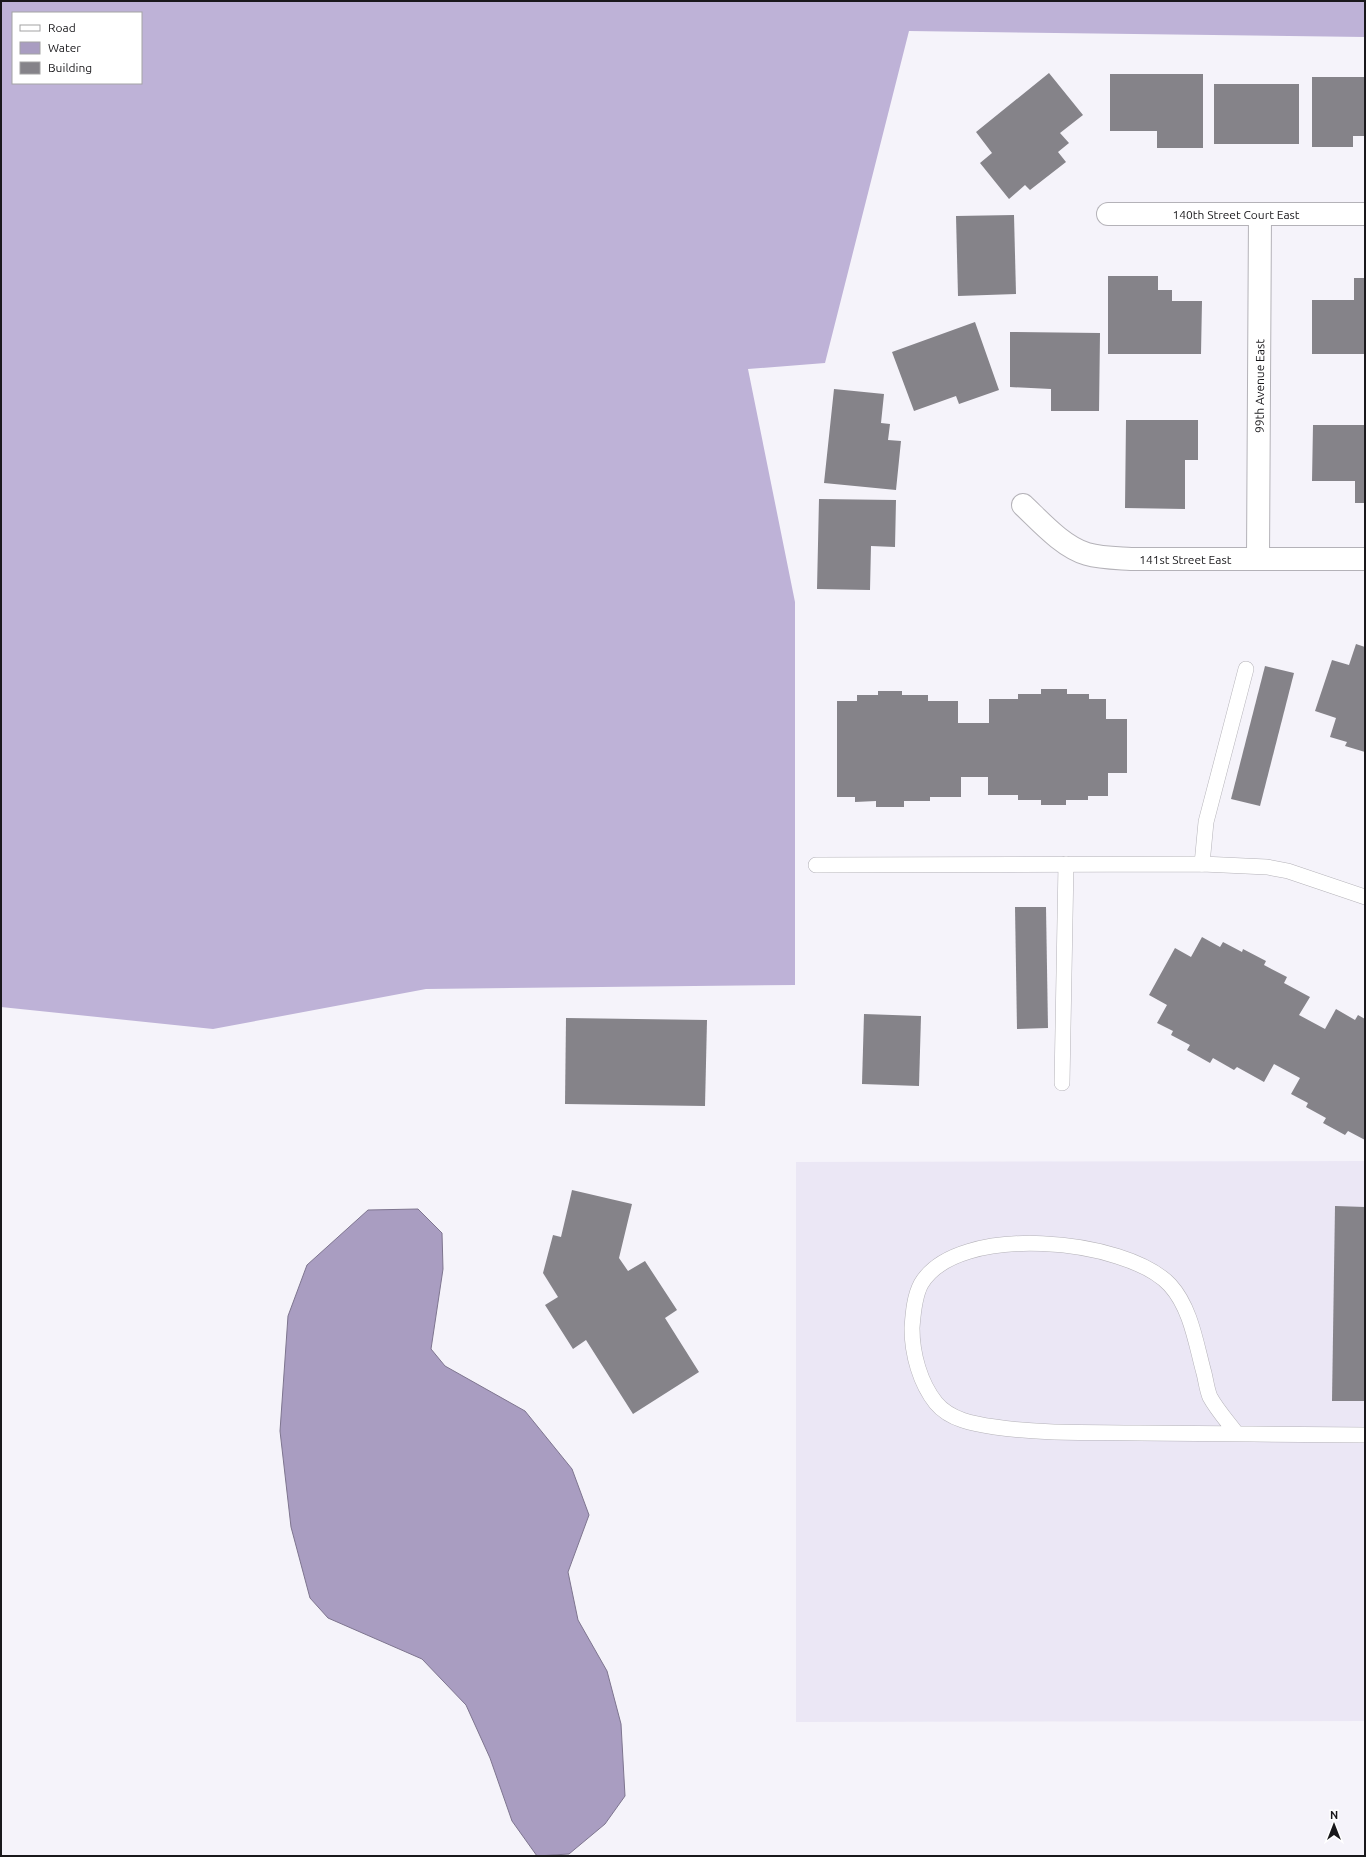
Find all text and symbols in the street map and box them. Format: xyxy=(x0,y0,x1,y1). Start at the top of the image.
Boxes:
legend xyxy=(12,12,142,84)
text: Road xyxy=(48,21,76,34)
text: Water xyxy=(48,41,81,54)
text: Building xyxy=(48,61,92,74)
street label: 140th Street Court East xyxy=(1172,208,1300,221)
street label: 99th Avenue East xyxy=(1252,339,1266,433)
street label: 141st Street East xyxy=(1139,553,1232,566)
north arrow xyxy=(1314,1805,1354,1845)
text: N xyxy=(1330,1809,1338,1821)

